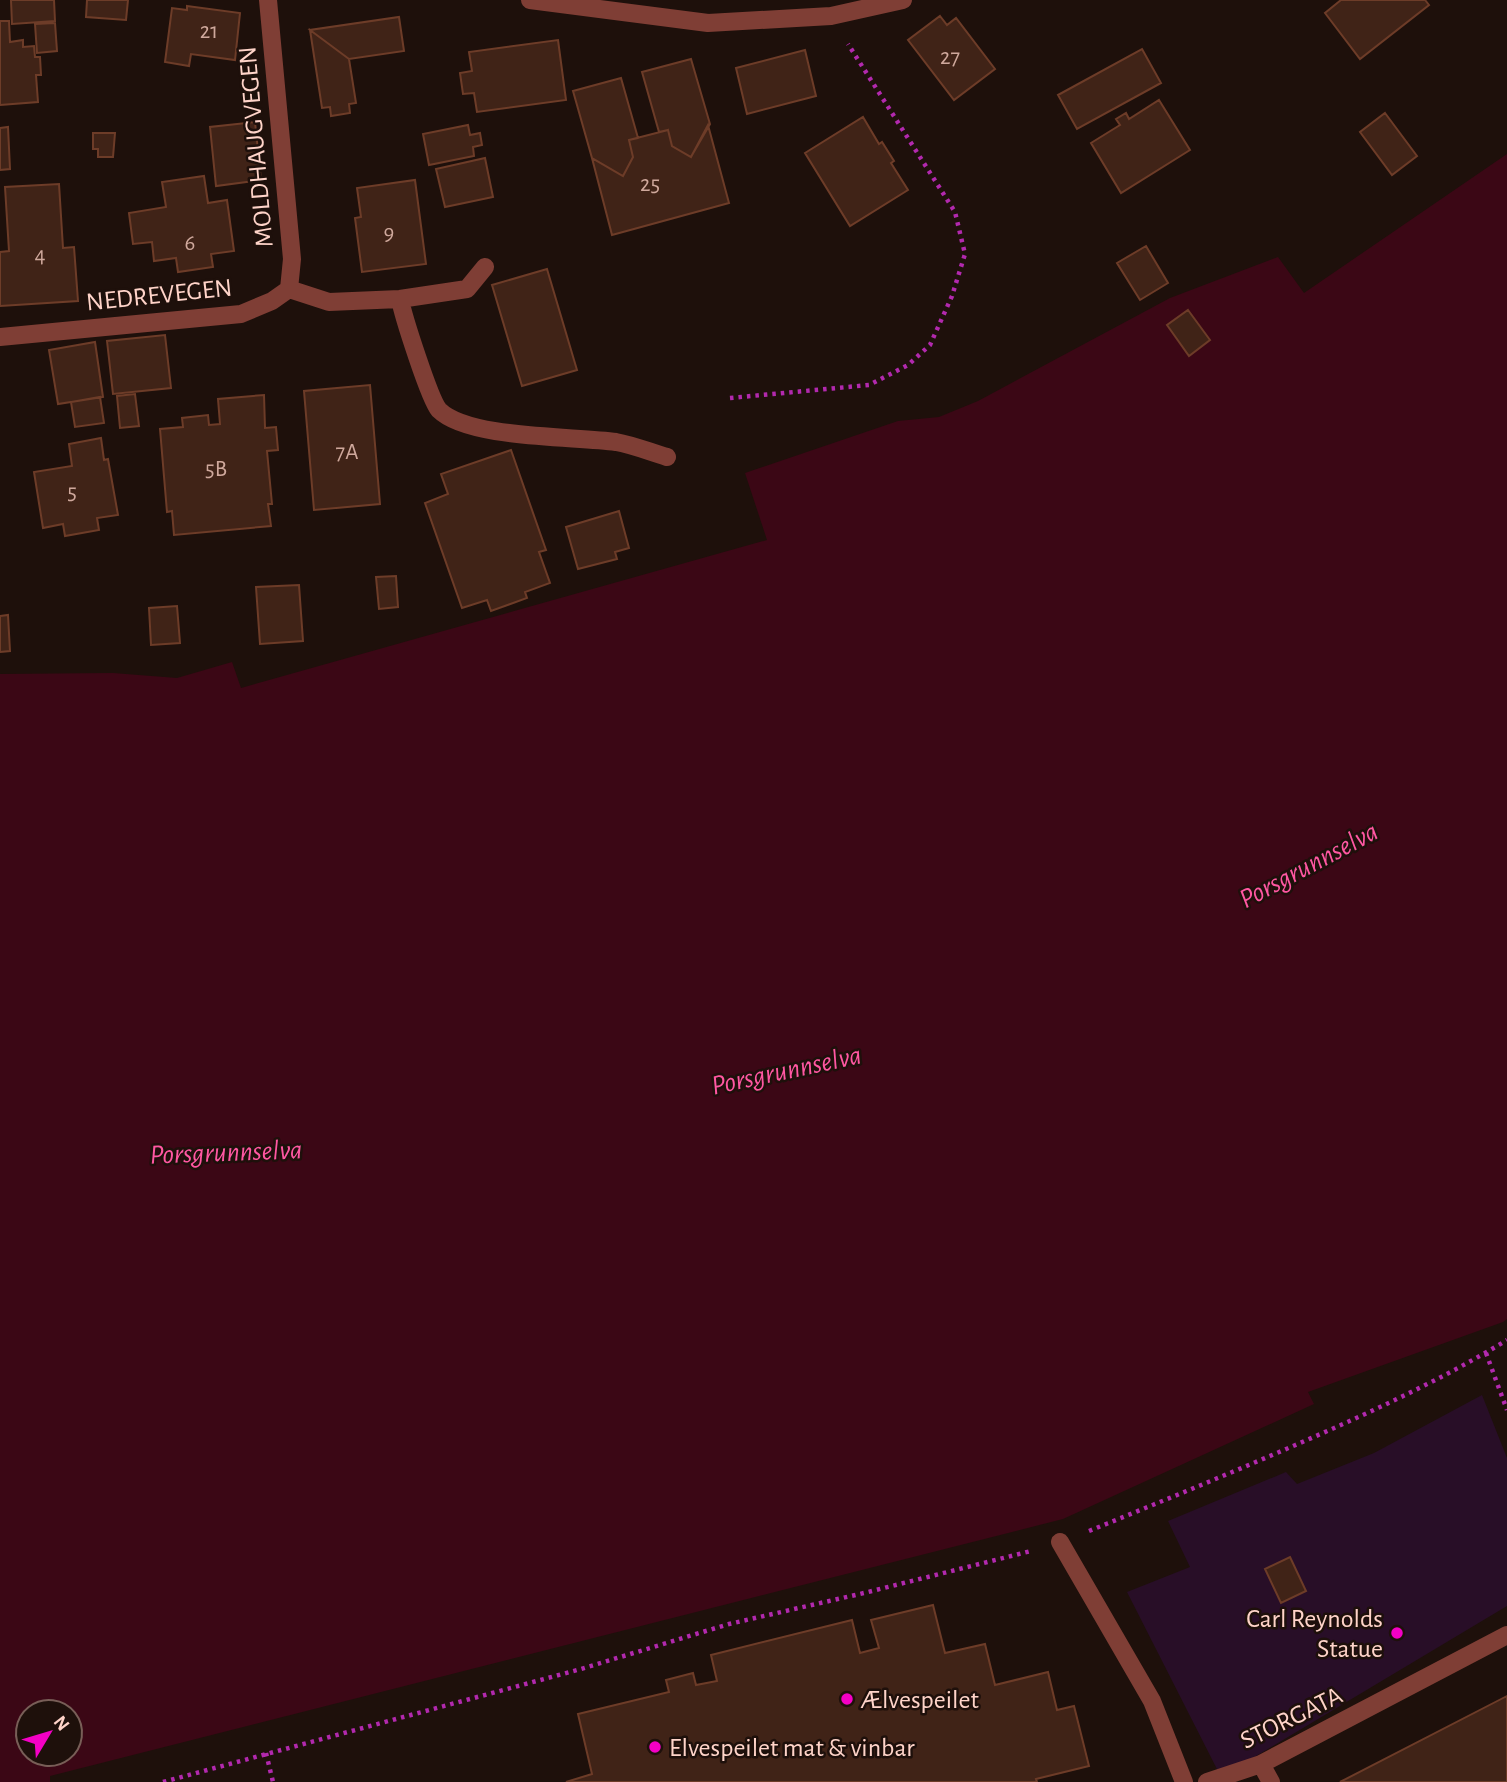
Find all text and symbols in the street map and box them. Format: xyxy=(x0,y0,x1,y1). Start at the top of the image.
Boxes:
house number: 21 xyxy=(200,20,218,43)
street label: MOLDHAUGVEGEN xyxy=(234,45,278,248)
house number: 27 xyxy=(940,46,960,69)
house number: 25 xyxy=(640,173,660,196)
house number: 9 xyxy=(384,222,394,245)
house number: 6 xyxy=(185,232,195,255)
house number: 4 xyxy=(34,244,46,267)
street label: NEDREVEGEN xyxy=(85,274,233,316)
house number: 7A xyxy=(336,441,358,464)
house number: 5B xyxy=(205,458,227,481)
house number: 5 xyxy=(67,481,77,504)
water label: Porsgrunnselva xyxy=(1235,818,1383,914)
water label: Porsgrunnselva xyxy=(709,1041,864,1101)
water label: Porsgrunnselva xyxy=(149,1136,303,1170)
place label: Carl Reynolds Statue xyxy=(1246,1606,1383,1662)
marker: Carl Reynolds Statue xyxy=(1389,1625,1405,1641)
street label: STORGATA xyxy=(1236,1682,1346,1754)
place label: Ælvespeilet xyxy=(860,1687,979,1713)
marker: Ælvespeilet xyxy=(839,1691,855,1707)
north arrow xyxy=(14,1698,84,1768)
text: N xyxy=(50,1712,73,1735)
place label: Elvespeilet mat & vinbar xyxy=(669,1735,915,1761)
marker: Elvespeilet mat & vinbar xyxy=(647,1739,663,1755)

